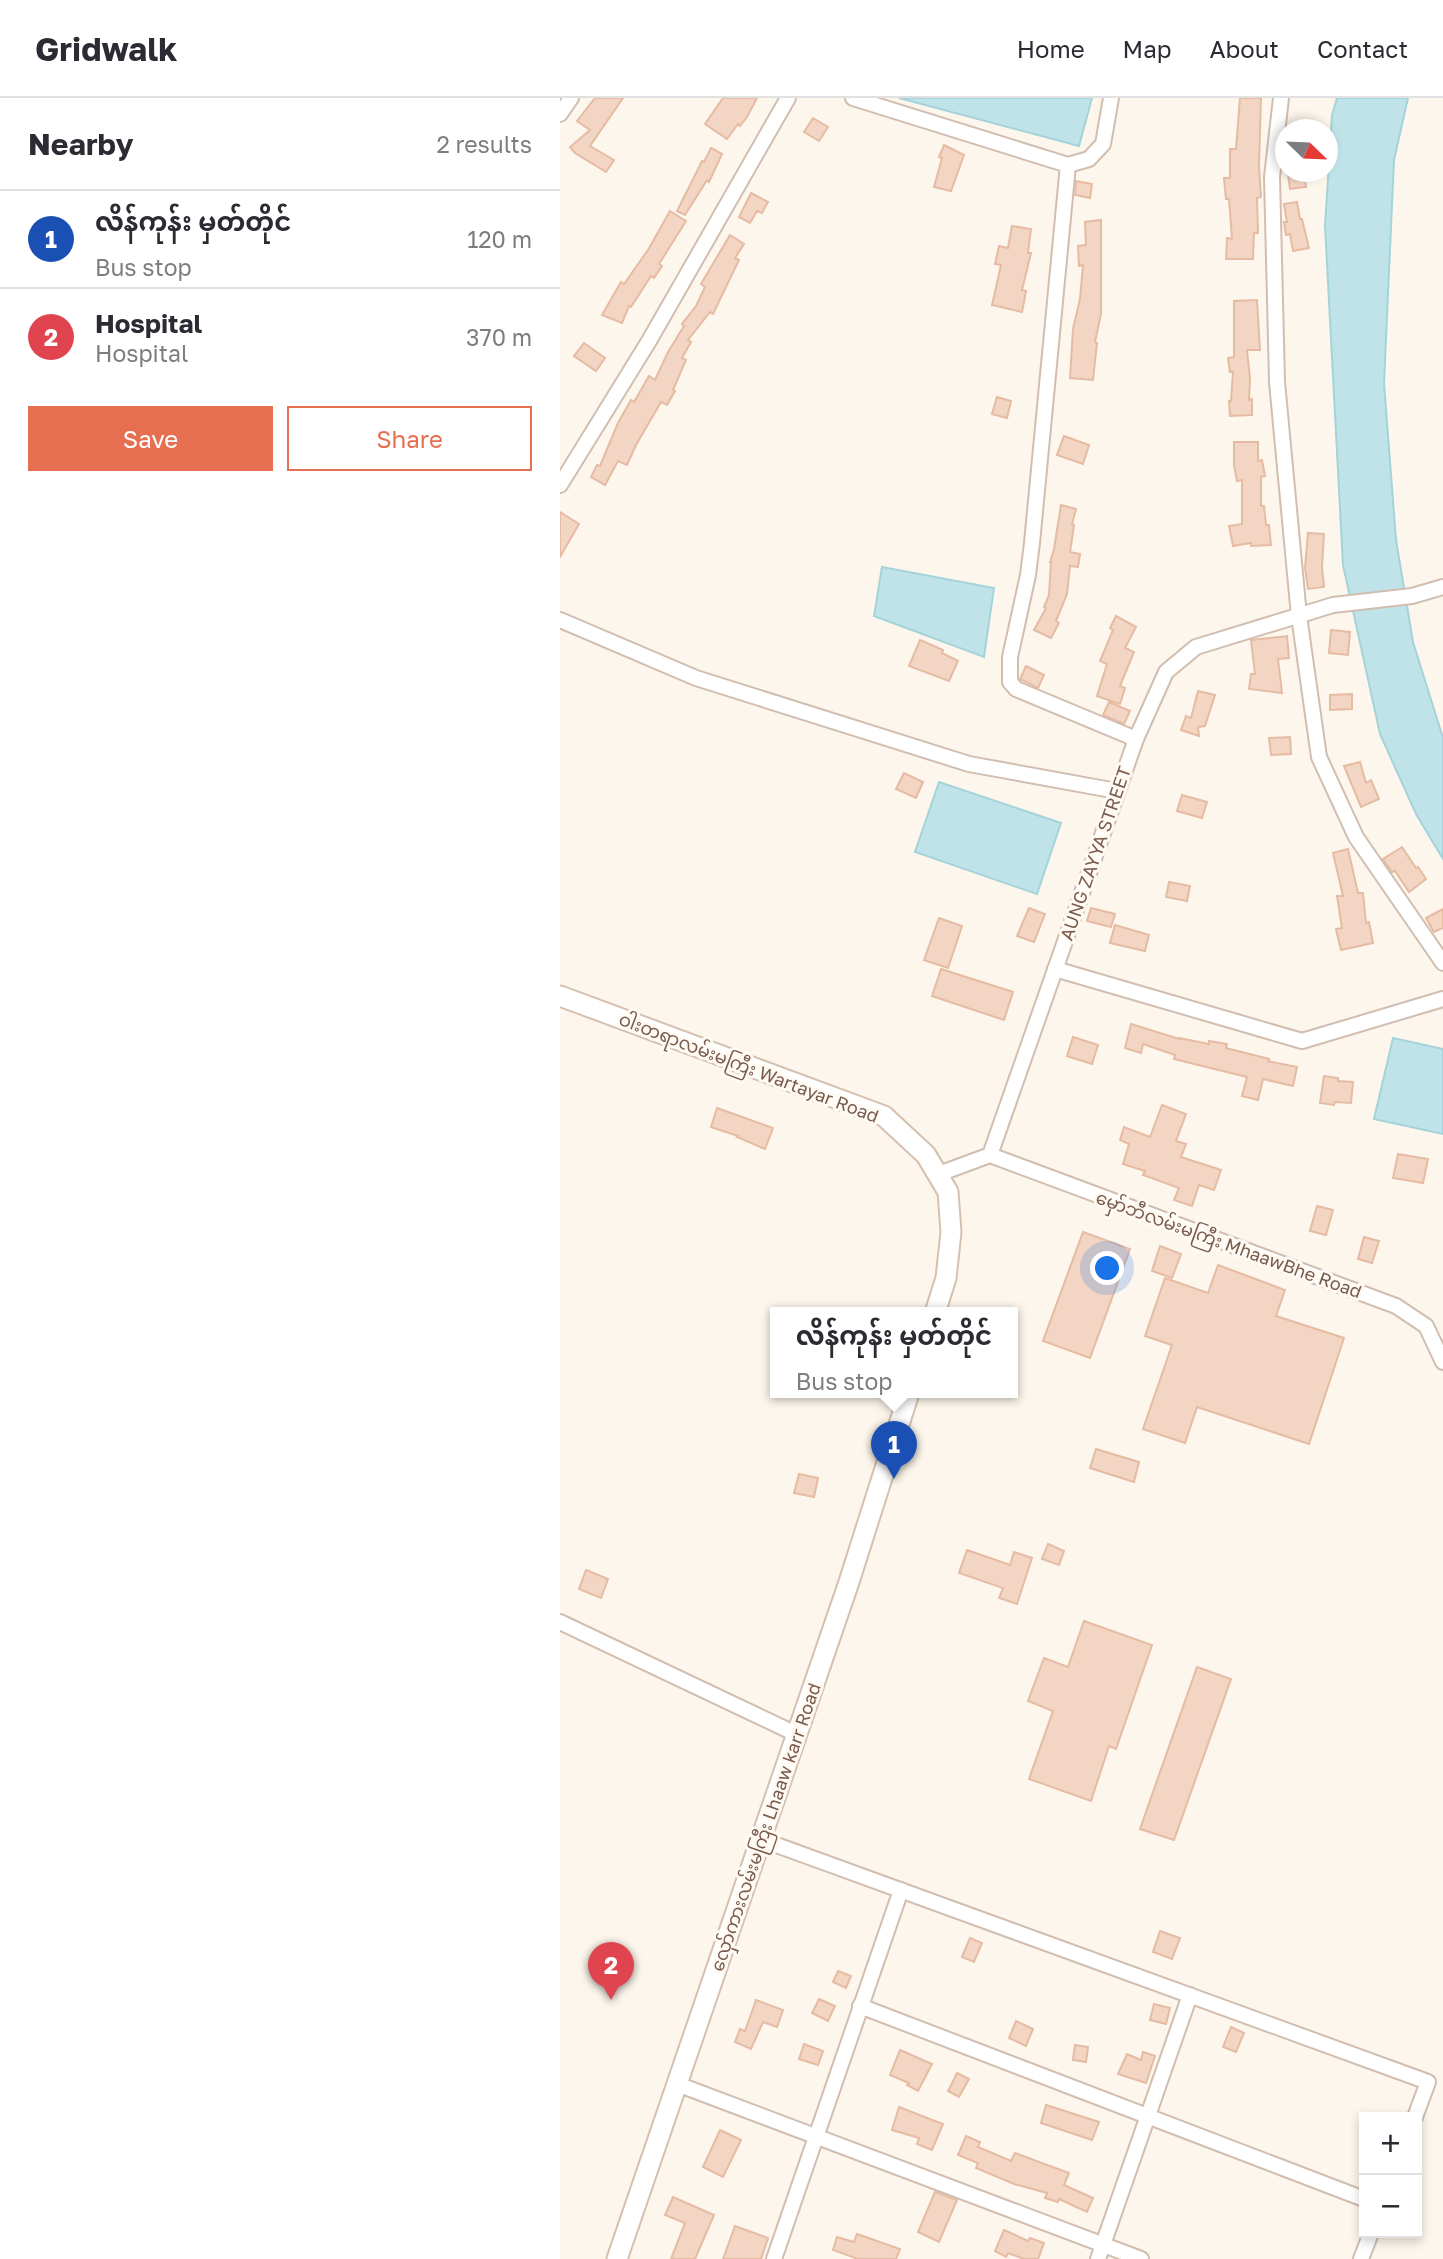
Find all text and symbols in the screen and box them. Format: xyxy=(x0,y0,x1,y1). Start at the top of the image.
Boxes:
text: Gridwalk xyxy=(35,29,177,68)
text: Home xyxy=(1017,34,1085,63)
text: Map xyxy=(1123,34,1172,63)
text: About xyxy=(1210,34,1279,63)
text: Contact xyxy=(1317,34,1408,63)
north arrow xyxy=(1275,119,1338,182)
text: Nearby xyxy=(28,126,133,162)
text: 2 results xyxy=(436,130,532,158)
text: လိန်ကုန်း မှတ်တိုင် xyxy=(95,206,291,237)
text: 1 xyxy=(45,225,57,253)
text: 120 m xyxy=(467,225,532,253)
text: Bus stop xyxy=(95,253,192,281)
text: Hospital xyxy=(95,308,202,339)
text: 2 xyxy=(44,323,58,351)
text: 370 m xyxy=(466,323,532,351)
text: Hospital xyxy=(95,339,188,367)
button: Save xyxy=(28,406,273,471)
button: Share xyxy=(287,406,532,471)
street label: AUNG ZAYYA STREET xyxy=(1055,763,1135,943)
street label: ဝါးတရာလမ်းမကြီး Wartayar Road xyxy=(614,1005,883,1131)
street label: မှော်ဘီလမ်းမကြီး MhaawBhe Road xyxy=(1091,1184,1366,1307)
your location xyxy=(1090,1251,1124,1285)
popup xyxy=(770,1307,1018,1398)
text: လိန်ကုန်း မှတ်တိုင် xyxy=(796,1320,992,1351)
text: Bus stop xyxy=(796,1367,892,1395)
pin: 1 xyxy=(871,1421,917,1479)
street label: လှော်ကားလမ်းမကြီး Lhaaw karr Road xyxy=(703,1679,830,1976)
pin: 2 xyxy=(588,1942,634,2000)
map controls xyxy=(1359,2112,1422,2238)
button: + xyxy=(1359,2112,1422,2175)
button: − xyxy=(1359,2175,1422,2238)

